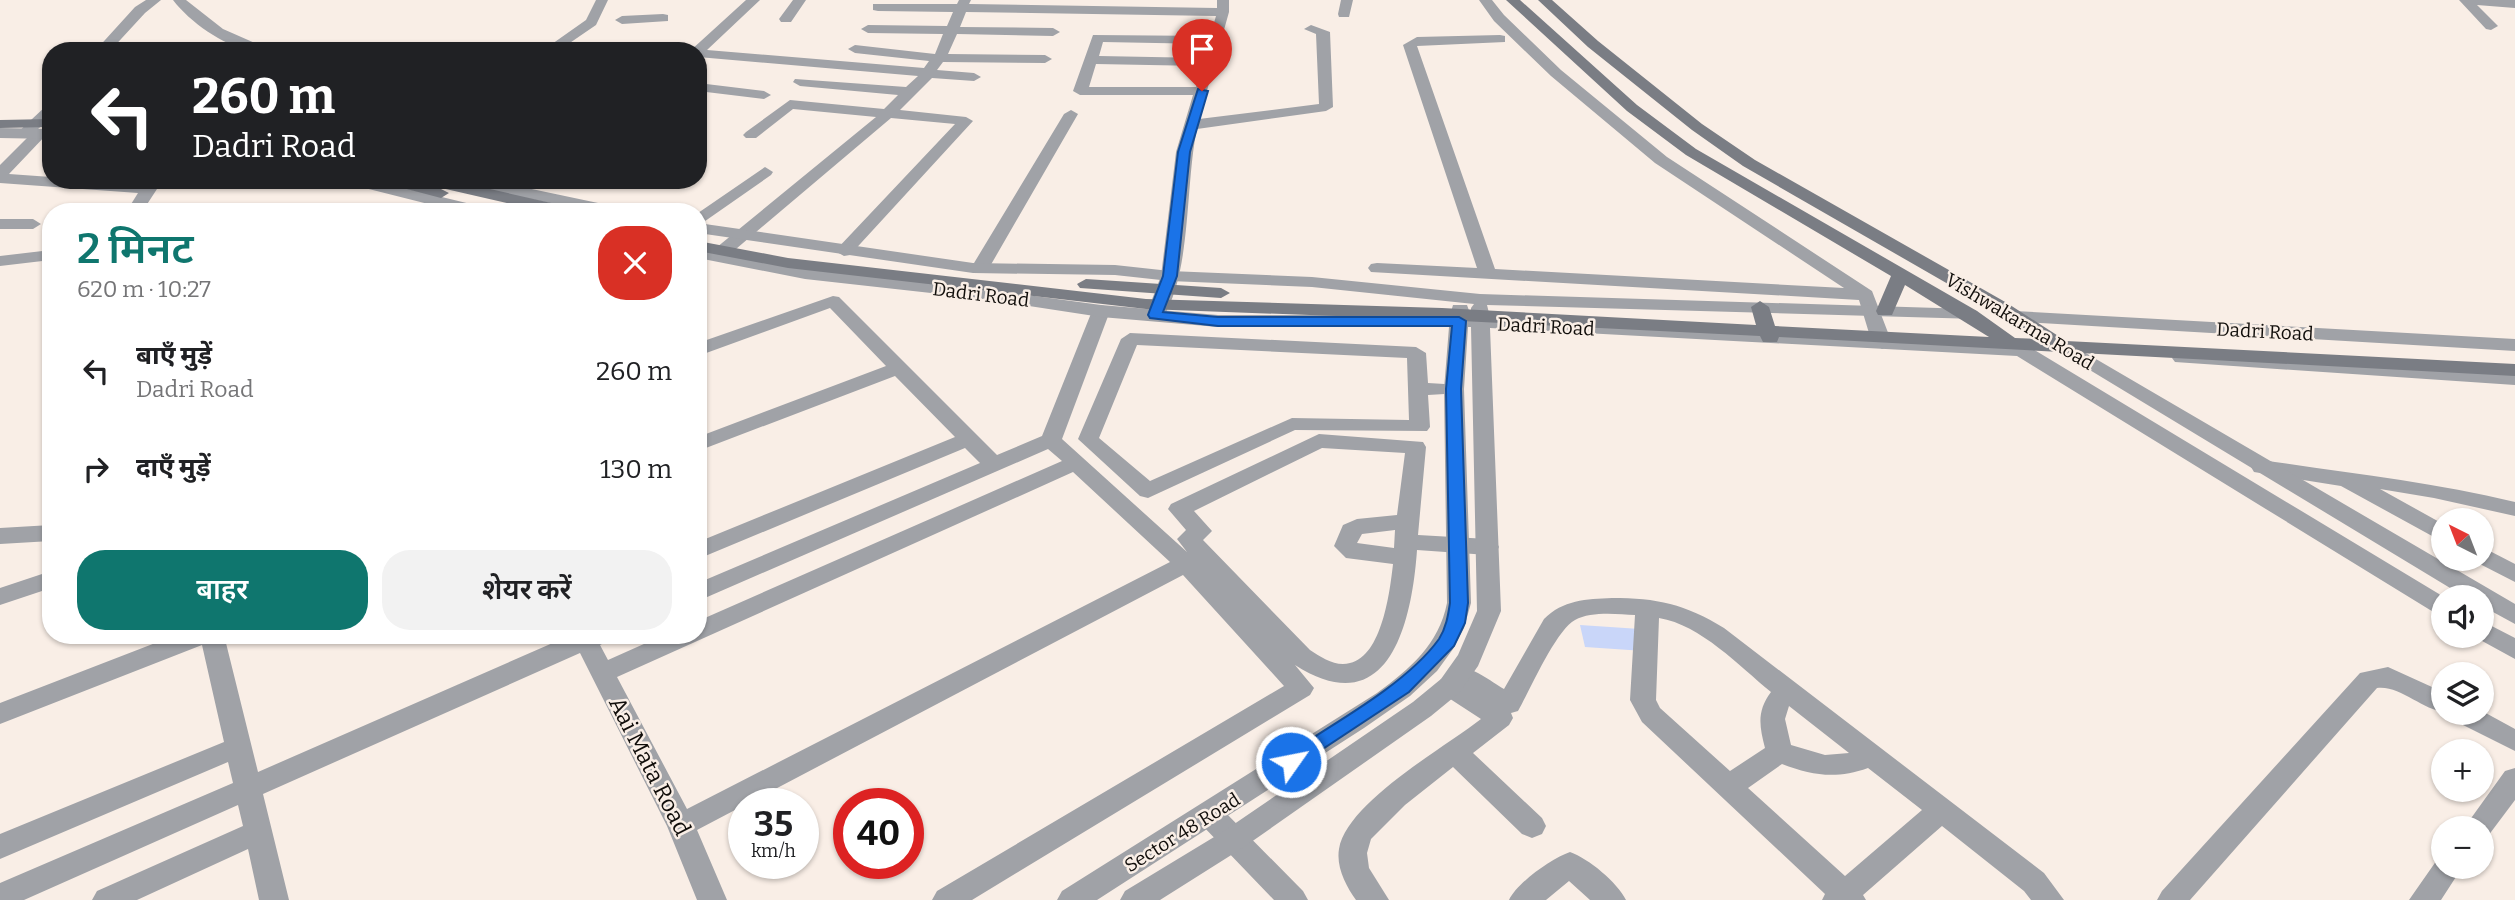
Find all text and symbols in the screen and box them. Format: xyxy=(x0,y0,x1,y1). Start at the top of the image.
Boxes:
pin xyxy=(1172,19,1232,91)
icon: arrive xyxy=(1183,30,1221,68)
text: 260 m xyxy=(192,67,335,126)
icon: left xyxy=(77,70,168,161)
text: Dadri Road xyxy=(192,127,356,165)
text: 2 मिनट xyxy=(77,224,194,274)
button: close xyxy=(598,226,672,300)
street label: Vishwakarma Road xyxy=(1941,268,2098,375)
text: 620 m · 10:27 xyxy=(77,275,211,303)
street label: Dadri Road xyxy=(931,277,1031,312)
street label: Dadri Road xyxy=(1497,312,1595,341)
street label: Dadri Road xyxy=(2216,317,2314,346)
text: बाएँ मुड़ें xyxy=(136,340,212,371)
icon: left xyxy=(77,352,115,390)
text: 260 m xyxy=(596,356,672,387)
text: Dadri Road xyxy=(136,375,254,403)
icon: right xyxy=(77,450,115,488)
text: दाएँ मुड़ें xyxy=(136,452,211,483)
text: 130 m xyxy=(600,454,672,485)
north arrow xyxy=(2431,508,2494,570)
map controls xyxy=(2431,508,2494,879)
button: बाहर xyxy=(77,550,368,630)
button: शेयर करें xyxy=(382,550,672,630)
button: sound xyxy=(2431,585,2494,648)
button: layers xyxy=(2431,662,2494,725)
street label: Aai Mata Road xyxy=(603,692,697,840)
position arrow xyxy=(1254,725,1328,799)
button: + xyxy=(2431,739,2494,802)
speed limit sign: 40 xyxy=(833,788,924,879)
street label: Sector 48 Road xyxy=(1120,788,1244,877)
text: 35 xyxy=(754,803,793,845)
button: − xyxy=(2431,816,2494,879)
text: km/h xyxy=(751,840,796,862)

